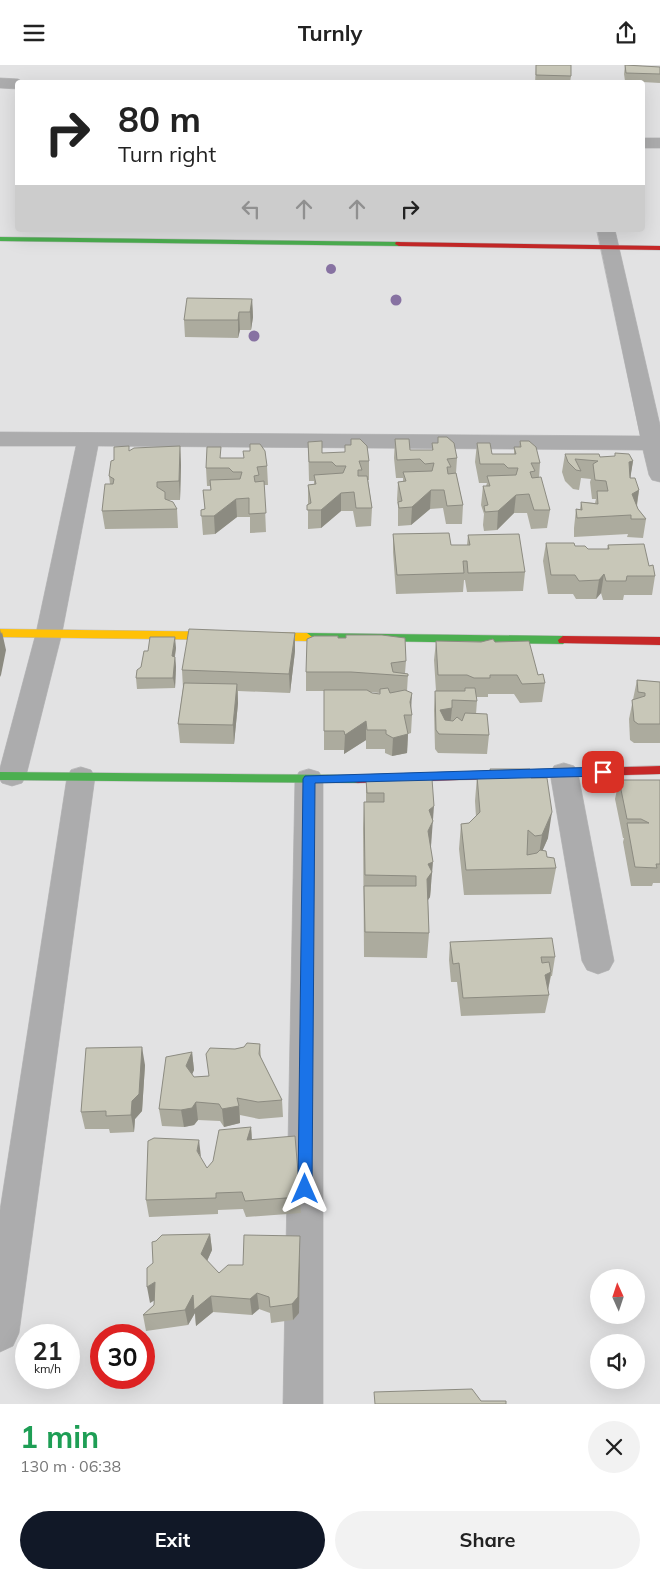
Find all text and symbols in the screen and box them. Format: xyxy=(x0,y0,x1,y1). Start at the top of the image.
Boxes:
icon: menu xyxy=(20,19,48,47)
text: Turnly xyxy=(298,19,362,47)
icon: share xyxy=(612,19,640,47)
text: 80 m xyxy=(118,97,201,141)
icon: right xyxy=(35,100,100,165)
text: Turn right xyxy=(118,140,216,168)
icon: left xyxy=(237,195,265,223)
icon: ahead xyxy=(290,195,318,223)
icon: ahead xyxy=(343,195,371,223)
icon: right xyxy=(396,195,424,223)
pin xyxy=(582,751,624,793)
icon: arrive xyxy=(589,758,617,786)
position arrow xyxy=(278,1162,330,1214)
north arrow xyxy=(590,1269,645,1324)
map controls xyxy=(590,1269,645,1389)
speed limit sign: 30 xyxy=(90,1324,155,1389)
button: sound xyxy=(590,1334,645,1389)
text: 21 xyxy=(32,1335,63,1366)
text: km/h xyxy=(34,1361,61,1376)
text: 1 min xyxy=(20,1418,99,1456)
button: close xyxy=(588,1421,640,1473)
text: 130 m · 06:38 xyxy=(20,1456,121,1476)
button: Exit xyxy=(20,1511,325,1569)
button: Share xyxy=(335,1511,640,1569)

